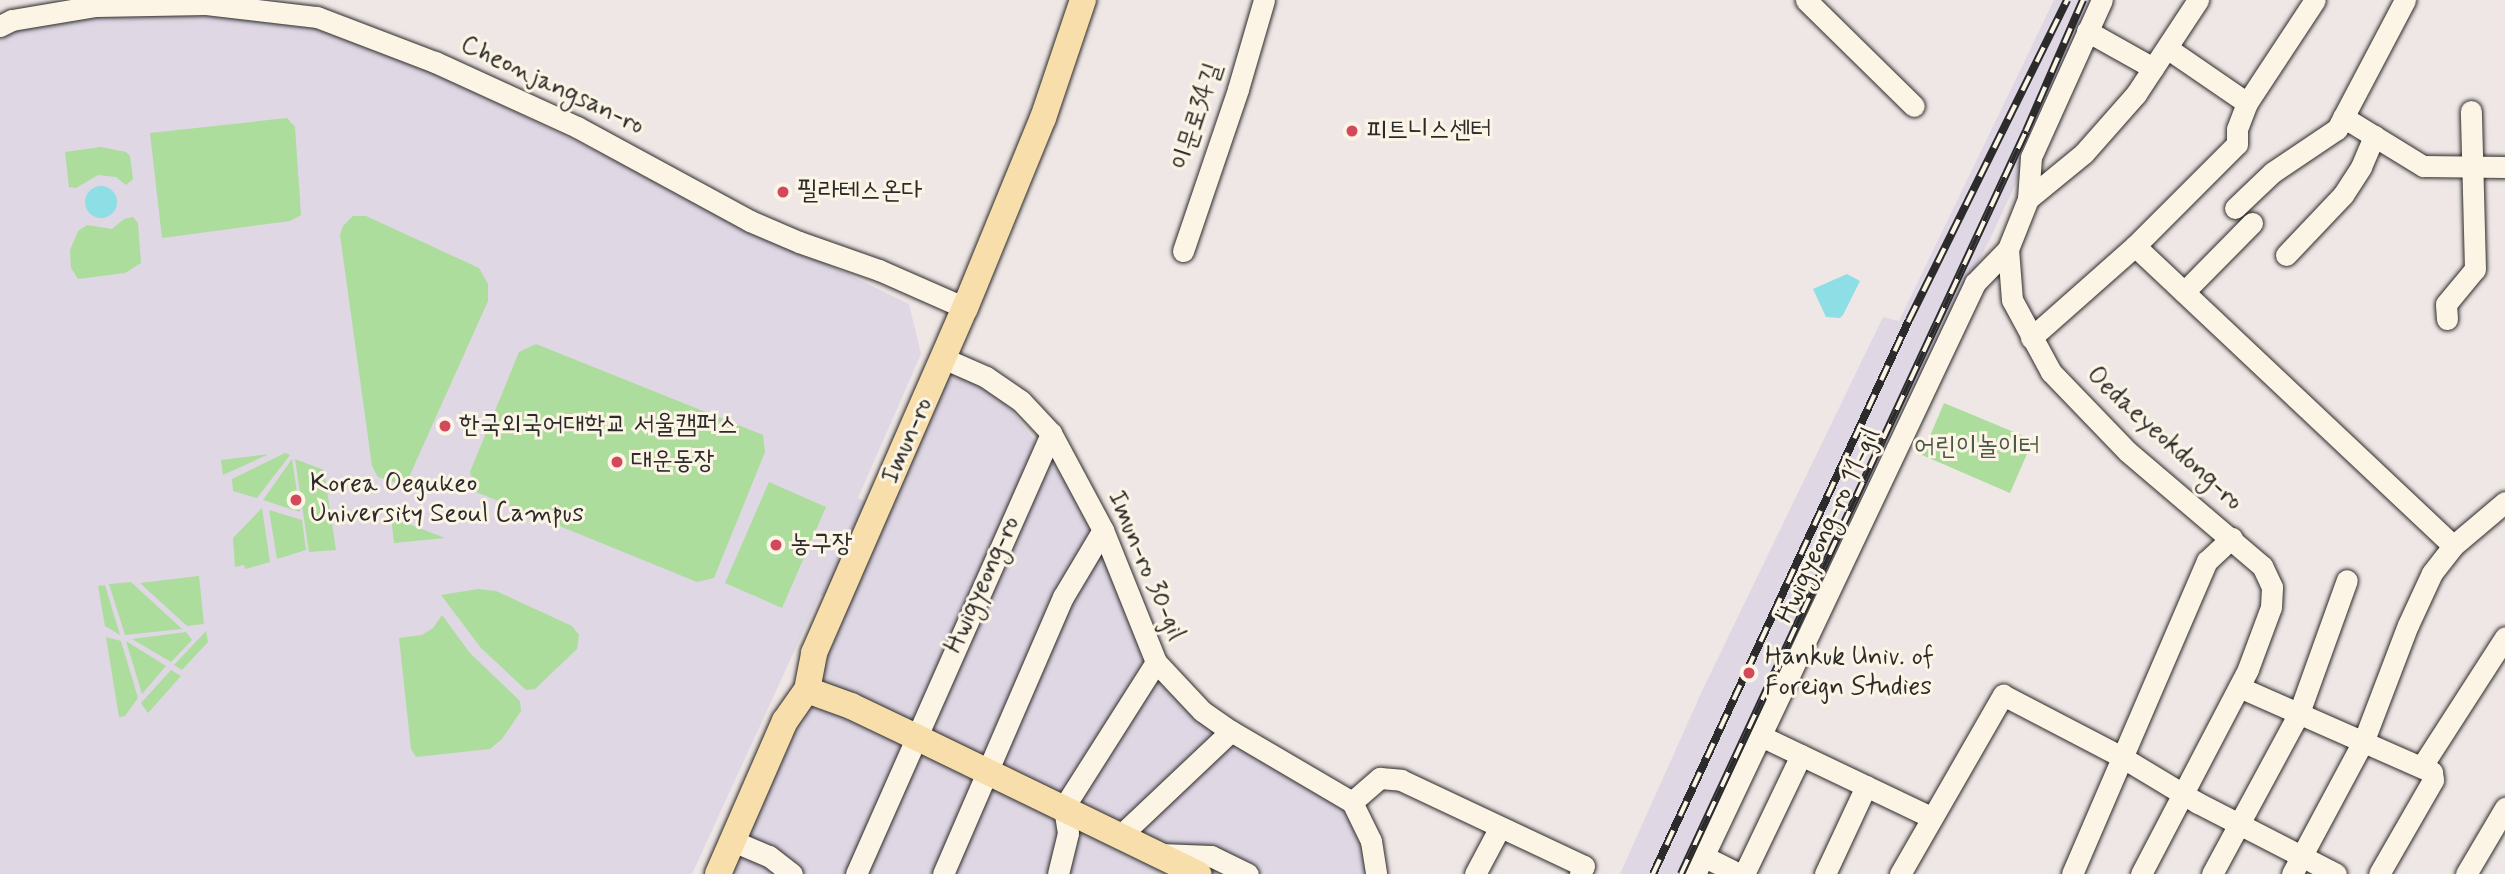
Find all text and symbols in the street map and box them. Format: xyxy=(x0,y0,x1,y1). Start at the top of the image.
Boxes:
street label: Cheonjangsan-ro xyxy=(455,30,649,142)
street label: 이문로34길 xyxy=(1166,60,1230,174)
place label: 피트니스센터 xyxy=(1366,115,1492,147)
marker: 피트니스센터 xyxy=(1344,123,1360,139)
place label: 필라테스온다 xyxy=(797,176,923,208)
marker: 필라테스온다 xyxy=(775,184,791,200)
street label: Oedaeyeokdong-ro xyxy=(2079,360,2249,518)
street label: Imun-ro xyxy=(876,393,940,489)
place label: 한국외국어대학교 서울캠퍼스 xyxy=(459,410,738,442)
marker: 한국외국어대학교 서울캠퍼스 xyxy=(437,418,453,434)
street label: Hwigyeong-ro 11-gil xyxy=(1770,423,1888,629)
park label: 어린이놀이터 xyxy=(1914,432,2040,464)
place label: 대운동장 xyxy=(631,446,715,478)
marker: 대운동장 xyxy=(609,454,625,470)
place label: Korea Oegukeo University Seoul Campus xyxy=(310,469,583,530)
street label: Imun-ro 30-gil xyxy=(1099,486,1191,646)
marker: Korea Oegukeo University Seoul Campus xyxy=(288,492,304,508)
street label: Hwigyeong-ro xyxy=(939,512,1027,658)
place label: 농구장 xyxy=(790,529,853,561)
marker: 농구장 xyxy=(768,537,784,553)
place label: Hankuk Univ. of Foreign Studies xyxy=(1765,642,1936,704)
marker: Hankuk Univ. of Foreign Studies xyxy=(1739,663,1759,683)

